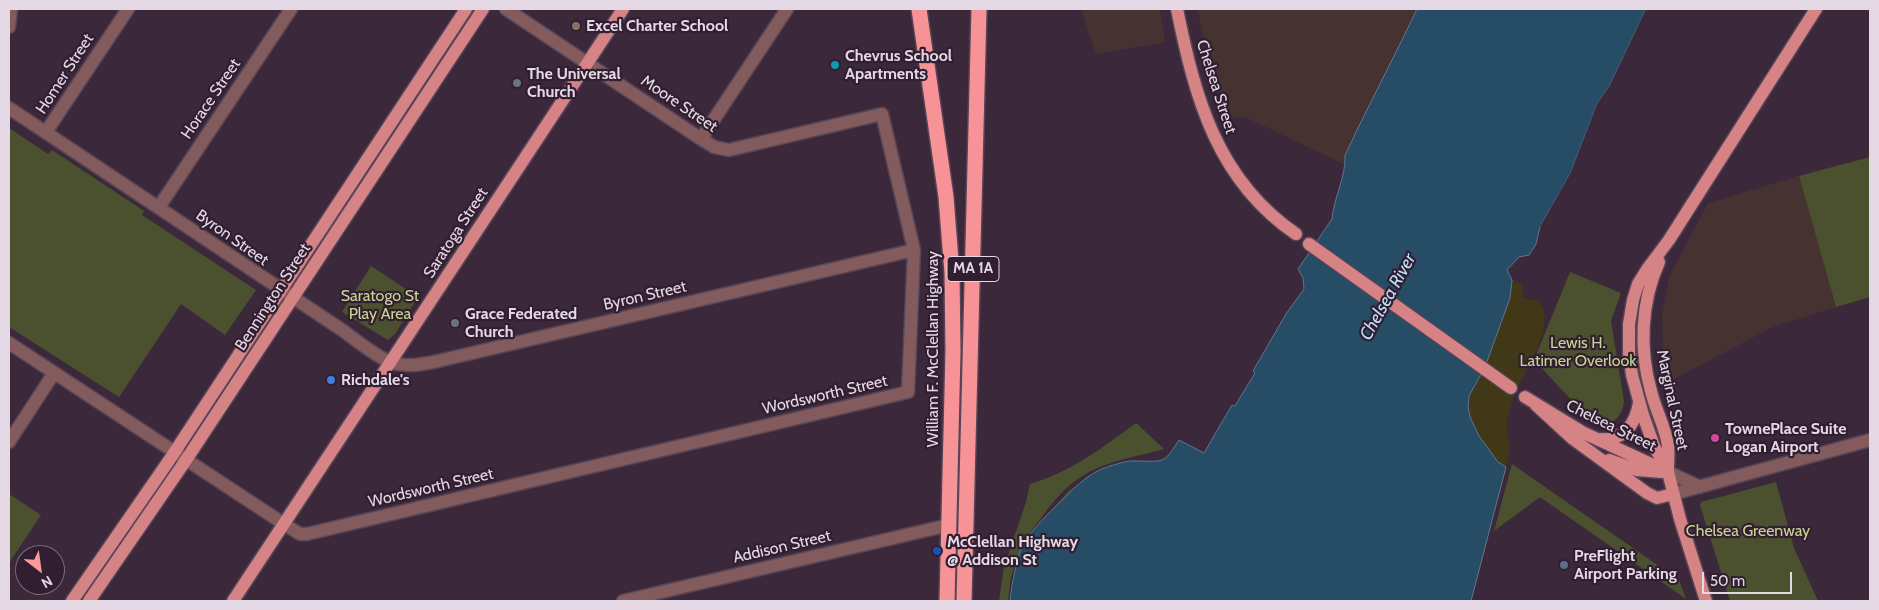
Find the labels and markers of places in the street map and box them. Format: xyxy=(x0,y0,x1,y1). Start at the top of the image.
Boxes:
place label: Excel Charter School xyxy=(586,16,728,36)
marker: Excel Charter School xyxy=(570,20,582,32)
place label: Chevrus School Apartments xyxy=(845,46,952,84)
marker: Chevrus School Apartments xyxy=(829,59,841,71)
place label: The Universal Church xyxy=(527,64,621,102)
marker: The Universal Church xyxy=(511,77,523,89)
place label: Grace Federated Church xyxy=(465,304,577,342)
marker: Grace Federated Church xyxy=(449,317,461,329)
place label: Richdale's xyxy=(341,370,410,390)
marker: Richdale's xyxy=(325,374,337,386)
place label: TownePlace Suite Logan Airport xyxy=(1725,419,1846,457)
marker: TownePlace Suite Logan Airport xyxy=(1709,432,1721,444)
place label: McClellan Highway @ Addison St xyxy=(947,532,1078,570)
marker: McClellan Highway @ Addison St xyxy=(931,545,943,557)
place label: PreFlight Airport Parking xyxy=(1574,546,1677,584)
marker: PreFlight Airport Parking xyxy=(1558,559,1570,571)

